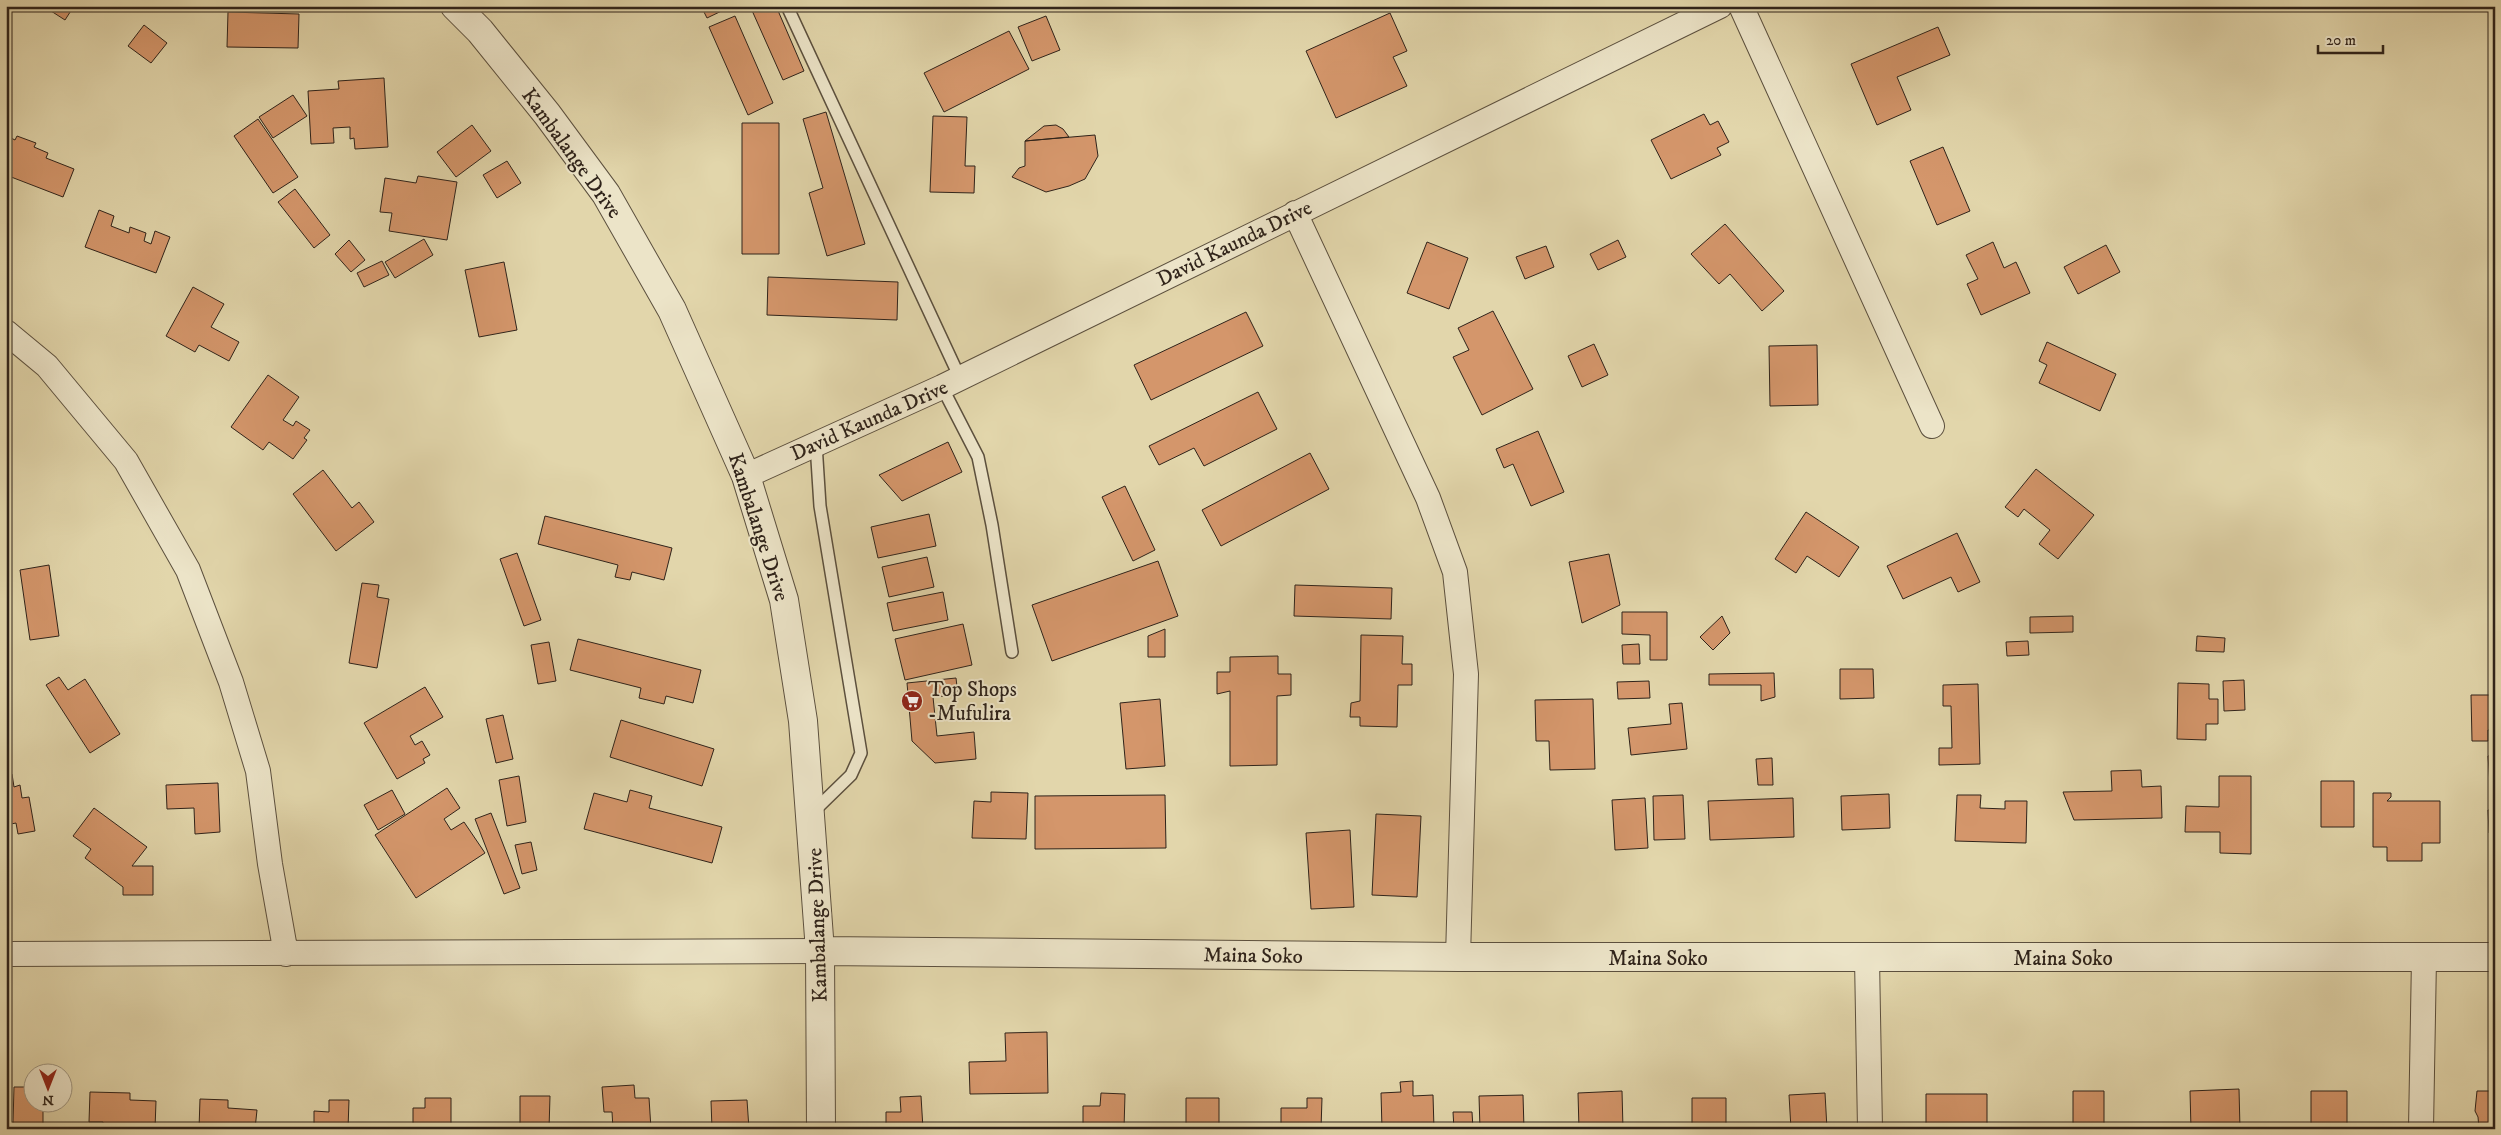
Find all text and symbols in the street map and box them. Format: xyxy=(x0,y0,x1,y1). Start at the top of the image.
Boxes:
scale bar xyxy=(2318,22,2384,54)
text: 20 m xyxy=(2326,31,2356,50)
street label: Kambalange Drive xyxy=(515,83,627,224)
street label: David Kaunda Drive xyxy=(1153,195,1317,293)
street label: David Kaunda Drive xyxy=(787,374,952,467)
street label: Kambalange Drive xyxy=(722,450,794,605)
place label: Top Shops -Mufulira xyxy=(928,677,1017,727)
supermarket icon: Top Shops -Mufulira xyxy=(900,689,924,713)
street label: Kambalange Drive xyxy=(802,847,834,1003)
street label: Maina Soko xyxy=(1203,942,1303,970)
street label: Maina Soko xyxy=(1608,946,1708,972)
street label: Maina Soko xyxy=(2013,946,2113,972)
north arrow xyxy=(22,1062,72,1112)
text: N xyxy=(42,1091,54,1109)

